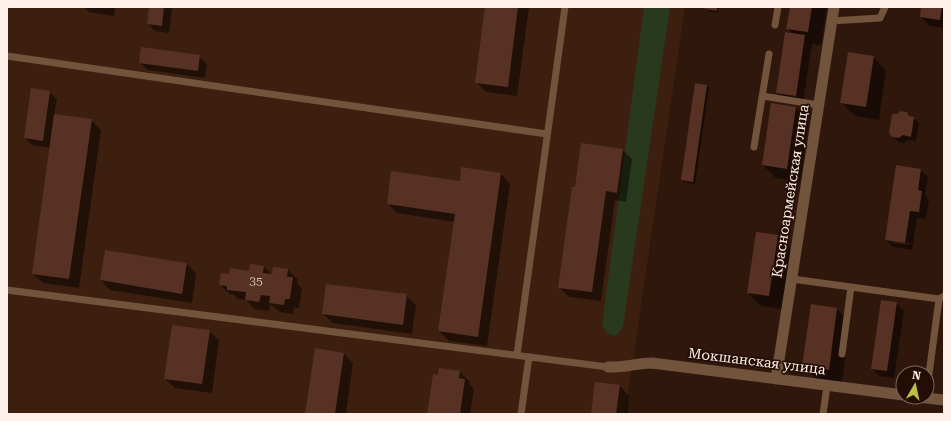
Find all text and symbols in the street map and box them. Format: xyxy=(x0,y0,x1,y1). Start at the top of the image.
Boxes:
street label: Красноармейская улица xyxy=(768,103,812,279)
house number: 35 xyxy=(249,274,263,288)
street label: Мокшанская улица xyxy=(687,345,827,377)
north arrow xyxy=(895,365,935,405)
text: N xyxy=(911,369,922,383)

